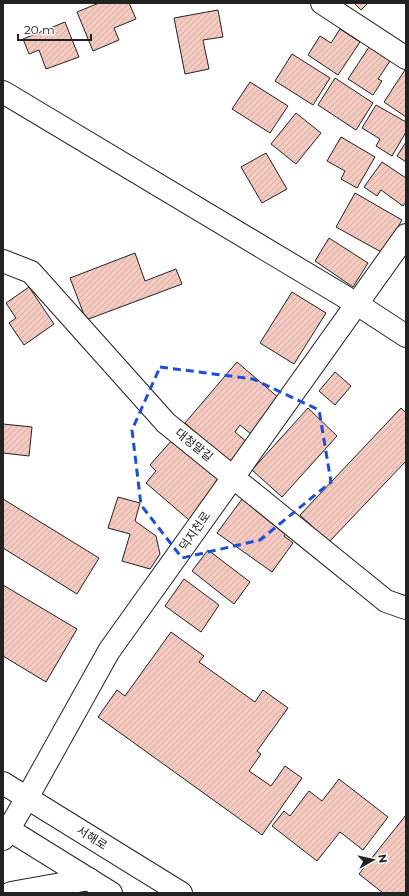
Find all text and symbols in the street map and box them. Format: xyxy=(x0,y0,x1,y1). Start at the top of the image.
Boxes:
scale bar xyxy=(18,16,91,42)
text: 20 m xyxy=(24,22,55,37)
street label: 대청말길 xyxy=(172,425,216,464)
street label: 덕지천로 xyxy=(176,508,213,553)
street label: 서해로 xyxy=(74,822,110,853)
north arrow xyxy=(353,840,393,880)
text: N xyxy=(375,853,390,864)

